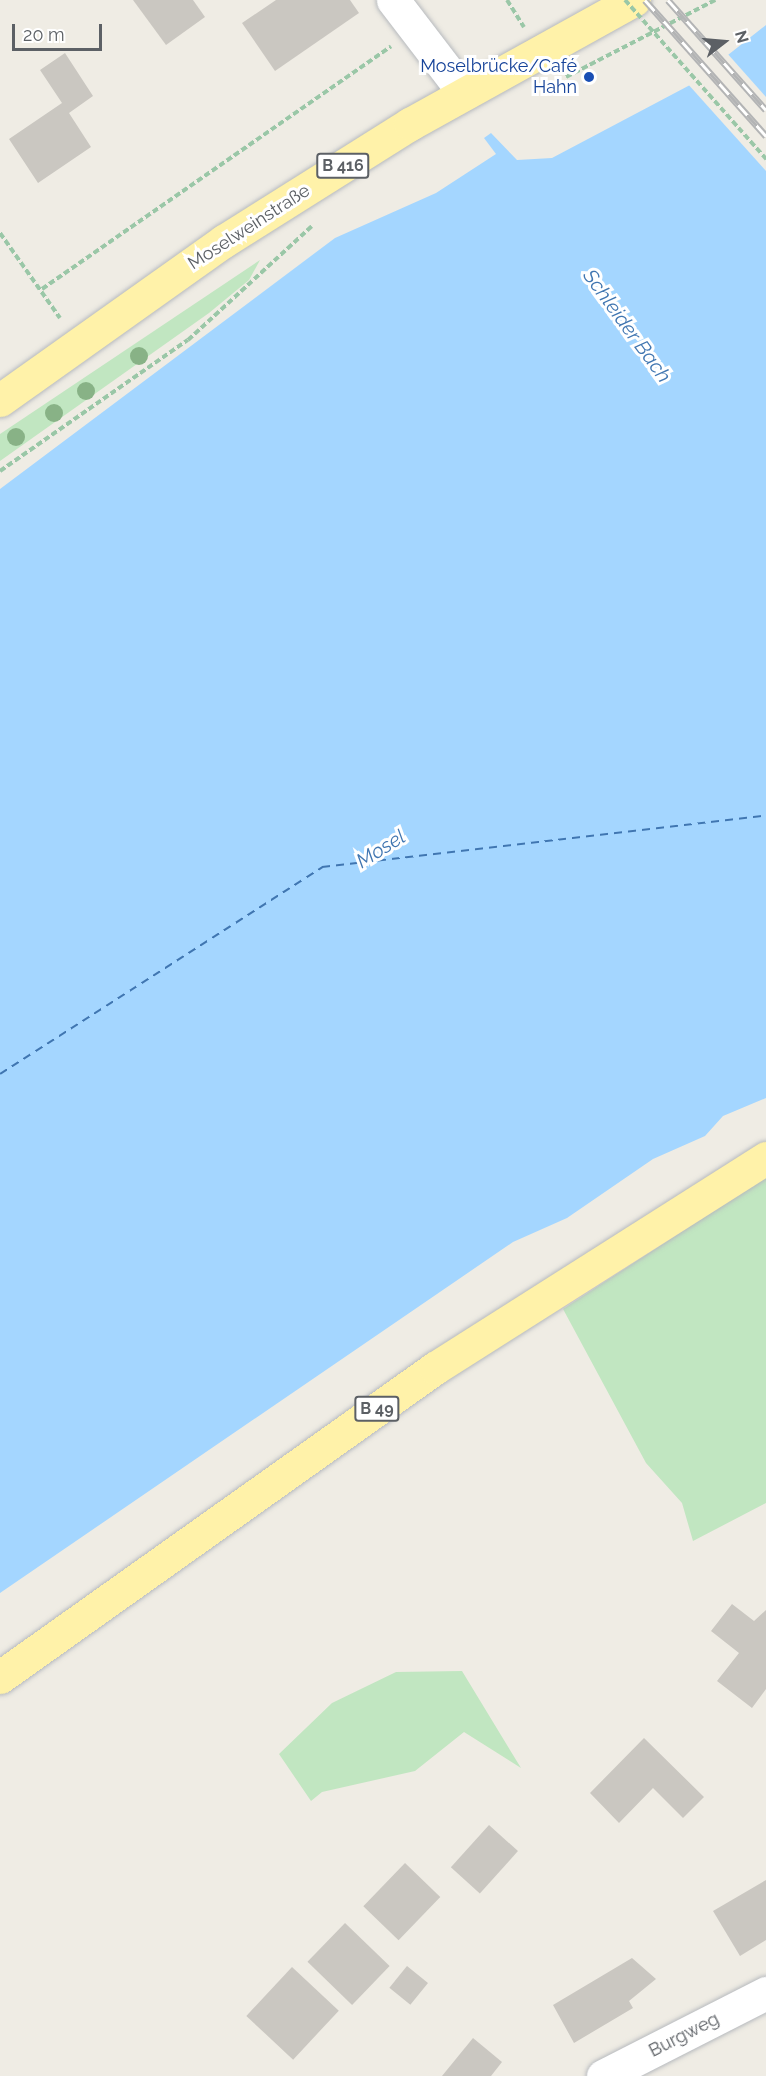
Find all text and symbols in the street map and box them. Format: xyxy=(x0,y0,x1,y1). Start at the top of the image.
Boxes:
scale bar xyxy=(15,12,105,50)
north arrow xyxy=(694,12,754,72)
text: 20 m xyxy=(23,24,65,45)
text: N xyxy=(731,28,753,45)
place label: Moselbrücke/Café Hahn xyxy=(420,56,577,98)
marker: Moselbrücke/Café Hahn xyxy=(582,70,596,84)
road number: B 416 xyxy=(316,153,370,179)
street label: Moselweinstraße xyxy=(184,180,314,274)
water label: Schleider Bach xyxy=(578,265,676,387)
water label: Mosel xyxy=(352,825,410,873)
road number: B 49 xyxy=(353,1396,401,1422)
street label: Burgweg xyxy=(645,2008,723,2062)

